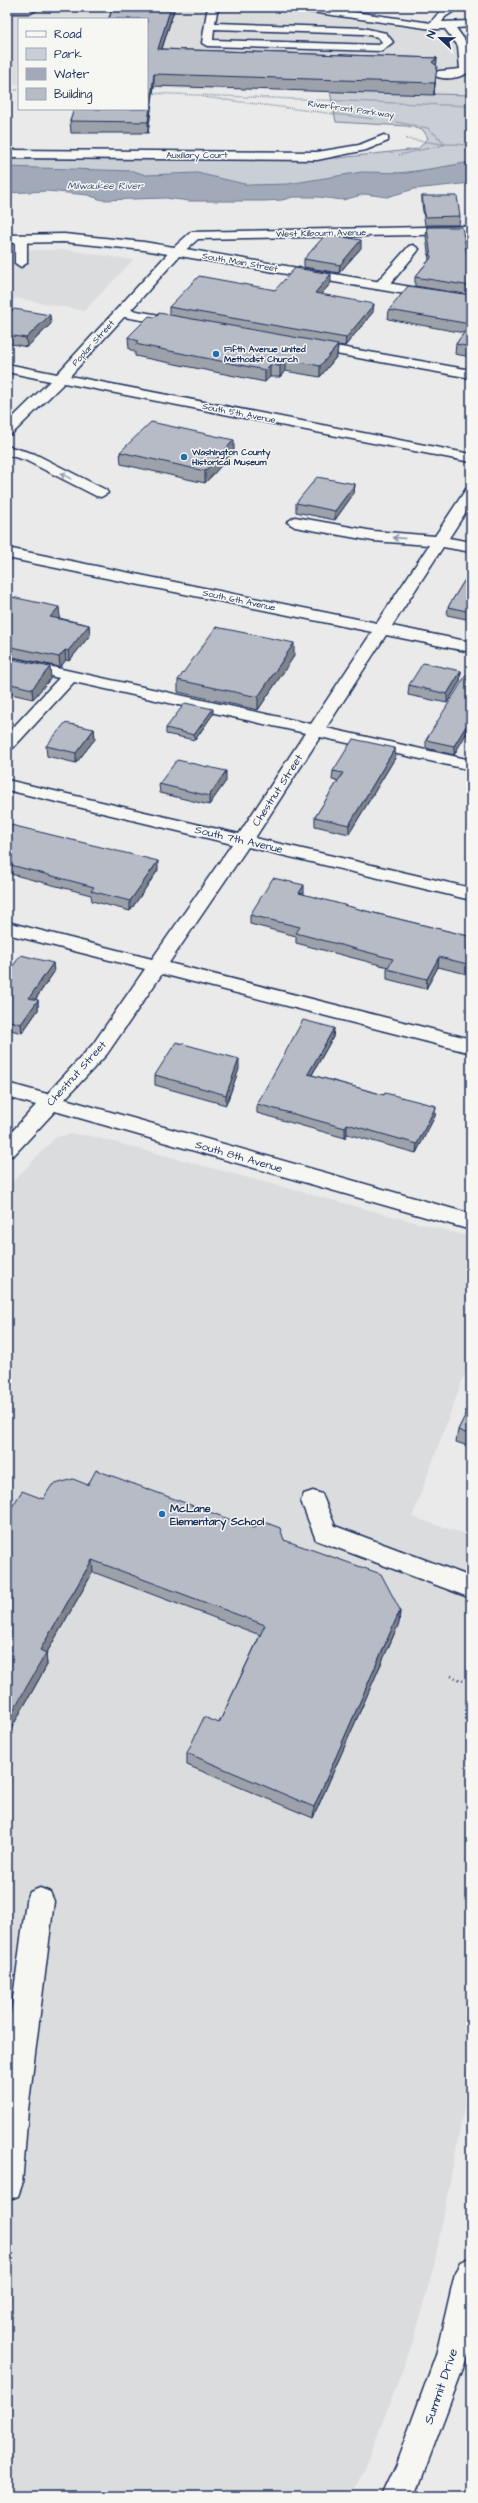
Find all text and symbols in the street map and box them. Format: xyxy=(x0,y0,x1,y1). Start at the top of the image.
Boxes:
legend xyxy=(18,18,148,110)
north arrow xyxy=(420,18,460,58)
text: Road xyxy=(54,26,82,43)
text: N xyxy=(423,28,439,40)
text: Park xyxy=(54,46,82,63)
text: Water xyxy=(54,66,90,83)
text: Building xyxy=(54,86,92,104)
street label: Riverfront Parkway xyxy=(307,97,395,122)
street label: Auxillary Court xyxy=(166,149,228,162)
water label: Milwaukee River xyxy=(67,179,144,193)
street label: West Kilbourn Avenue xyxy=(276,226,366,241)
street label: South Main Street xyxy=(201,249,279,276)
street label: Poplar Street xyxy=(69,317,118,369)
place label: Fifth Avenue United Methodist Church xyxy=(224,343,306,366)
marker: Fifth Avenue United Methodist Church xyxy=(211,349,221,359)
street label: South 5th Avenue xyxy=(201,400,277,427)
place label: Washington County Historical Museum xyxy=(191,446,270,469)
marker: Washington County Historical Museum xyxy=(179,452,189,462)
one-way arrow xyxy=(60,472,72,479)
one-way arrow xyxy=(393,535,406,542)
street label: South 6th Avenue xyxy=(201,586,276,615)
street label: Chestnut Street xyxy=(249,751,307,829)
street label: South 7th Avenue xyxy=(193,822,284,857)
street label: Chestnut Street xyxy=(43,1037,110,1109)
street label: South 8th Avenue xyxy=(193,1137,284,1176)
place label: McLane Elementary School xyxy=(170,1501,265,1531)
marker: McLane Elementary School xyxy=(157,1509,167,1519)
street label: Summit Drive xyxy=(420,2346,462,2427)

